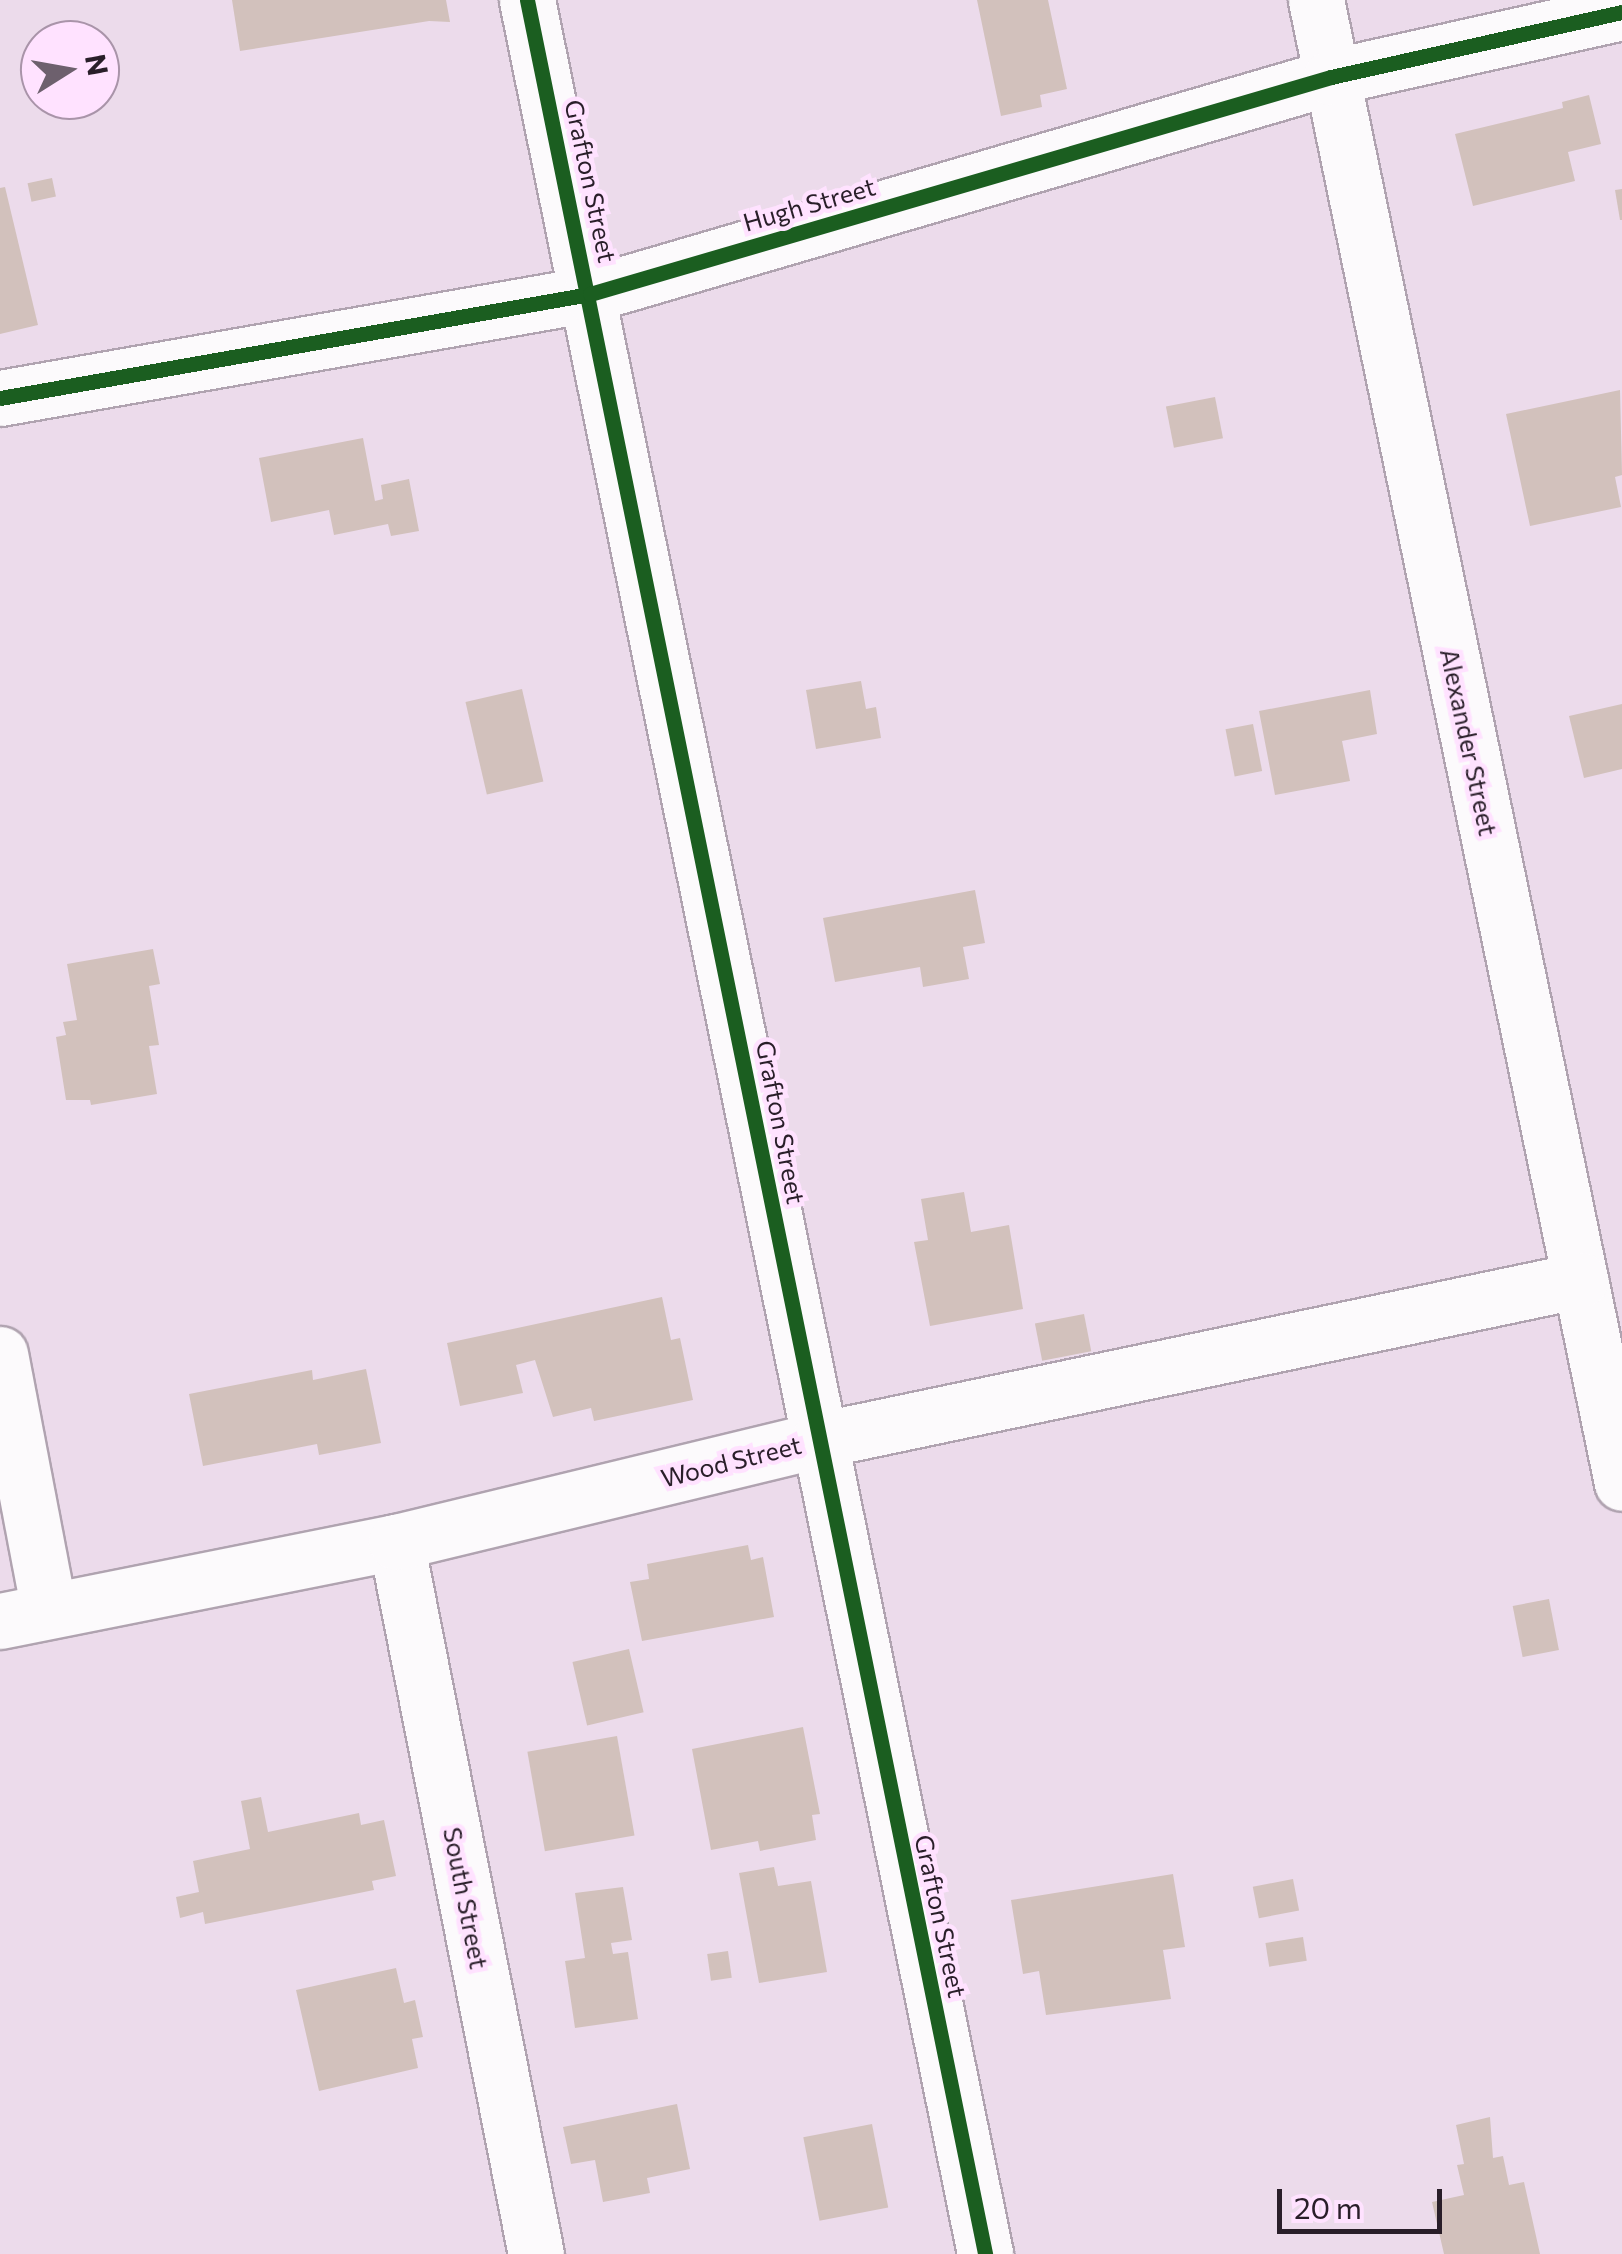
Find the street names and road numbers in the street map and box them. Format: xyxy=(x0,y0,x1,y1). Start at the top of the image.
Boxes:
street label: Grafton Street xyxy=(559,97,623,265)
street label: Hugh Street xyxy=(739,171,879,237)
street label: Alexander Street xyxy=(1435,646,1503,838)
street label: Grafton Street xyxy=(750,1038,812,1206)
street label: Wood Street xyxy=(658,1429,804,1493)
street label: South Street xyxy=(438,1825,494,1971)
street label: Grafton Street xyxy=(909,1832,973,2000)

